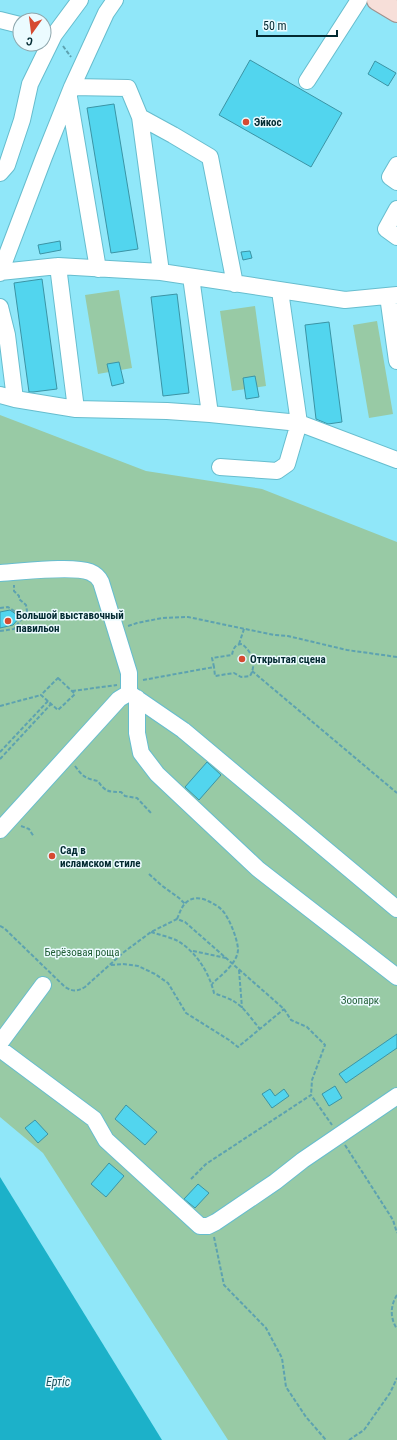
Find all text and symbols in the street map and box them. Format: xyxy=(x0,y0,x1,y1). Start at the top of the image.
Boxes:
north arrow xyxy=(12,12,52,52)
scale bar xyxy=(257,12,337,38)
text: 50 m xyxy=(263,19,287,33)
text: С xyxy=(25,34,34,48)
place label: Эйкос xyxy=(254,116,282,129)
marker: Эйкос xyxy=(241,117,251,127)
place label: Большой выставочный павильон xyxy=(16,609,124,635)
marker: Большой выставочный павильон xyxy=(3,616,13,626)
place label: Открытая сцена xyxy=(250,653,326,666)
marker: Открытая сцена xyxy=(237,654,247,664)
place label: Сад в исламском стиле xyxy=(60,844,140,870)
marker: Сад в исламском стиле xyxy=(47,851,57,861)
park label: Берёзовая роща xyxy=(44,946,120,959)
park label: Зоопарк xyxy=(341,994,380,1007)
water label: Ертіс xyxy=(46,1375,71,1389)

